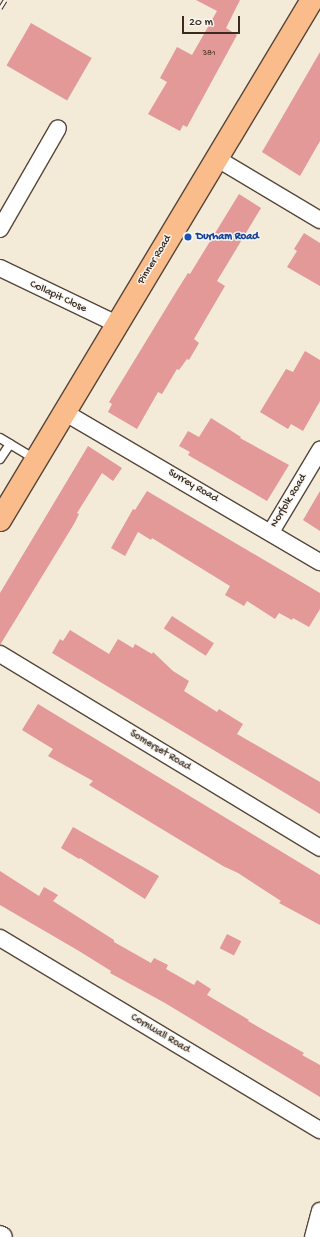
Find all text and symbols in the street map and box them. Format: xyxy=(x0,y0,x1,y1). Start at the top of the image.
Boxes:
scale bar xyxy=(184,8,242,34)
text: 20 m xyxy=(189,16,213,30)
house number: 381 xyxy=(202,49,216,59)
place label: Durham Road xyxy=(196,230,259,244)
marker: Durham Road xyxy=(183,232,193,242)
street label: Pinner Road xyxy=(135,233,175,287)
street label: Collapit Close xyxy=(27,278,89,316)
street label: Surrey Road xyxy=(166,466,220,506)
street label: Norfolk Road xyxy=(268,472,310,530)
street label: Somerset Road xyxy=(127,728,193,774)
street label: Cornwall Road xyxy=(128,1011,192,1057)

